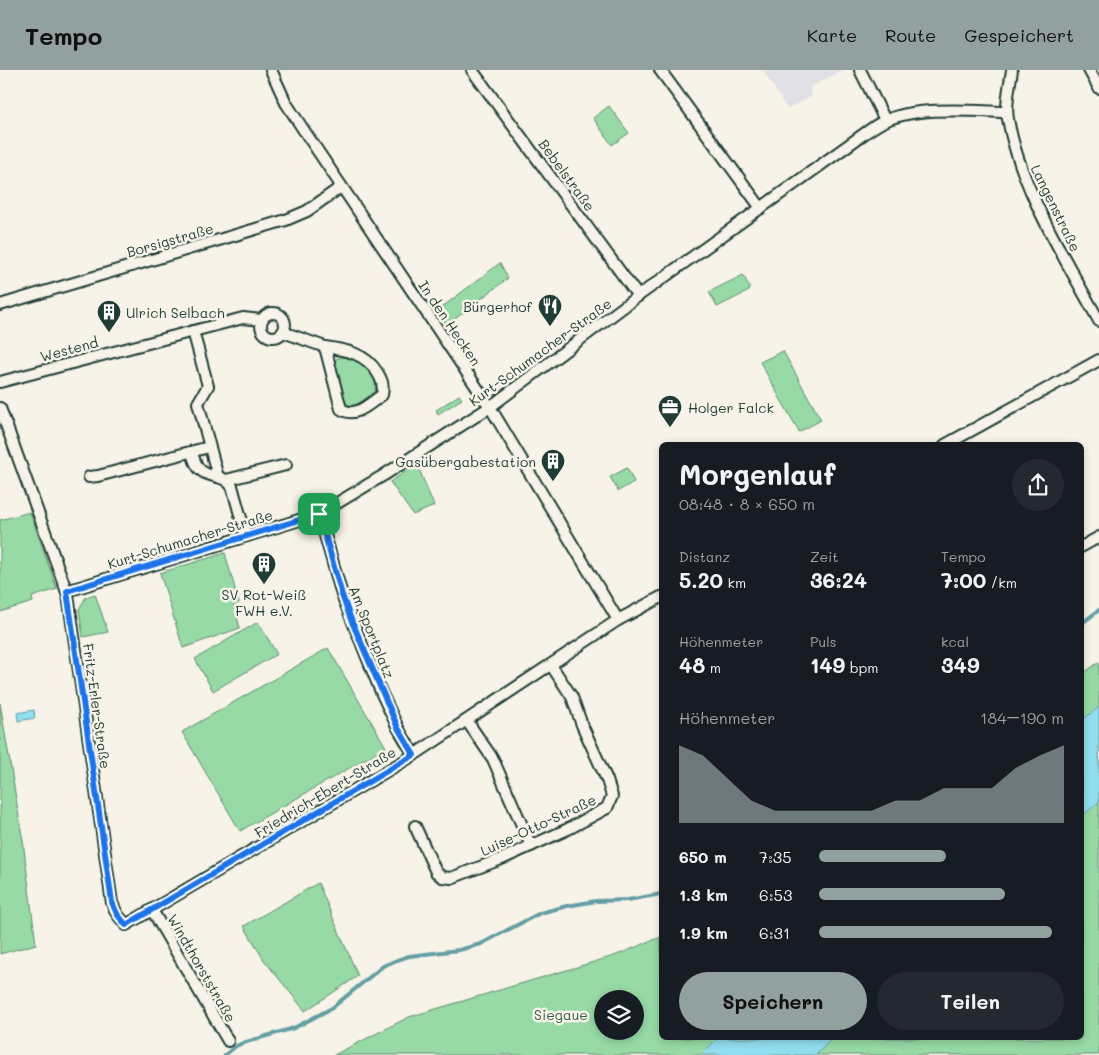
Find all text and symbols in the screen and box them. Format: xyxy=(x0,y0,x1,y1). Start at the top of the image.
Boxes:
text: Tempo xyxy=(25,20,102,51)
text: Karte xyxy=(807,23,857,47)
text: Route xyxy=(885,23,936,47)
text: Gespeichert xyxy=(964,23,1074,47)
street label: Bebelstraße xyxy=(534,135,600,215)
street label: Langenstraße xyxy=(1027,161,1085,255)
street label: Borsigstraße xyxy=(124,219,216,261)
street label: In den Hecken xyxy=(414,277,486,369)
restaurant icon: Bürgerhof xyxy=(537,293,563,327)
street label: Kurt-Schumacher-Straße xyxy=(465,294,615,410)
place label: Bürgerhof xyxy=(463,297,533,316)
building icon: Ulrich Selbach xyxy=(96,299,122,333)
place label: Ulrich Selbach xyxy=(126,303,225,322)
street label: Westend xyxy=(38,332,100,366)
office icon: Holger Falck xyxy=(657,394,683,428)
place label: Holger Falck xyxy=(688,398,774,417)
building icon: Gasübergabestation xyxy=(540,448,566,482)
place label: Gasübergabestation xyxy=(395,452,536,471)
text: Morgenlauf xyxy=(679,456,835,492)
button: share xyxy=(1012,459,1064,511)
pin xyxy=(298,493,340,535)
text: 08:48 · 8 × 650 m xyxy=(679,493,815,514)
icon: arrive xyxy=(305,500,333,528)
street label: Kurt-Schumacher-Straße xyxy=(105,505,275,573)
text: Distanz xyxy=(679,547,730,566)
text: Zeit xyxy=(810,547,839,566)
text: Tempo xyxy=(941,547,986,566)
building icon: SV Rot-Weiß FWH e.V. xyxy=(251,551,277,585)
text: 5.20 xyxy=(679,566,723,593)
text: 36:24 xyxy=(810,566,867,593)
text: 7:00 xyxy=(941,566,986,593)
text: km xyxy=(723,573,746,592)
text: /km xyxy=(986,573,1017,592)
street label: Am Sportplatz xyxy=(345,583,399,681)
place label: SV Rot-Weiß FWH e.V. xyxy=(222,585,306,620)
text: Höhenmeter xyxy=(679,632,763,651)
text: Puls xyxy=(810,632,837,651)
text: kcal xyxy=(941,632,969,651)
street label: Fritz-Erler-Straße xyxy=(79,642,115,770)
text: 48 xyxy=(679,651,705,678)
text: 149 xyxy=(810,651,845,678)
text: 349 xyxy=(941,651,980,678)
text: m xyxy=(705,658,721,677)
text: bpm xyxy=(845,658,878,677)
text: Höhenmeter xyxy=(679,707,775,728)
text: 184–190 m xyxy=(980,707,1064,728)
street label: Friedrich-Ebert-Straße xyxy=(251,742,399,842)
street label: Luise-Otto-Straße xyxy=(477,790,599,860)
text: 650 m xyxy=(679,846,727,867)
text: 7:35 xyxy=(759,846,792,867)
text: 1.3 km xyxy=(679,884,728,905)
text: 6:53 xyxy=(759,884,792,905)
street label: Windthorststraße xyxy=(163,910,241,1026)
text: 1.9 km xyxy=(679,922,728,943)
text: 6:31 xyxy=(759,922,790,943)
button: Speichern xyxy=(679,972,867,1030)
button: Teilen xyxy=(877,972,1064,1030)
map controls xyxy=(594,990,644,1040)
button: layers xyxy=(594,990,644,1040)
park label: Siegaue xyxy=(534,1005,588,1024)

